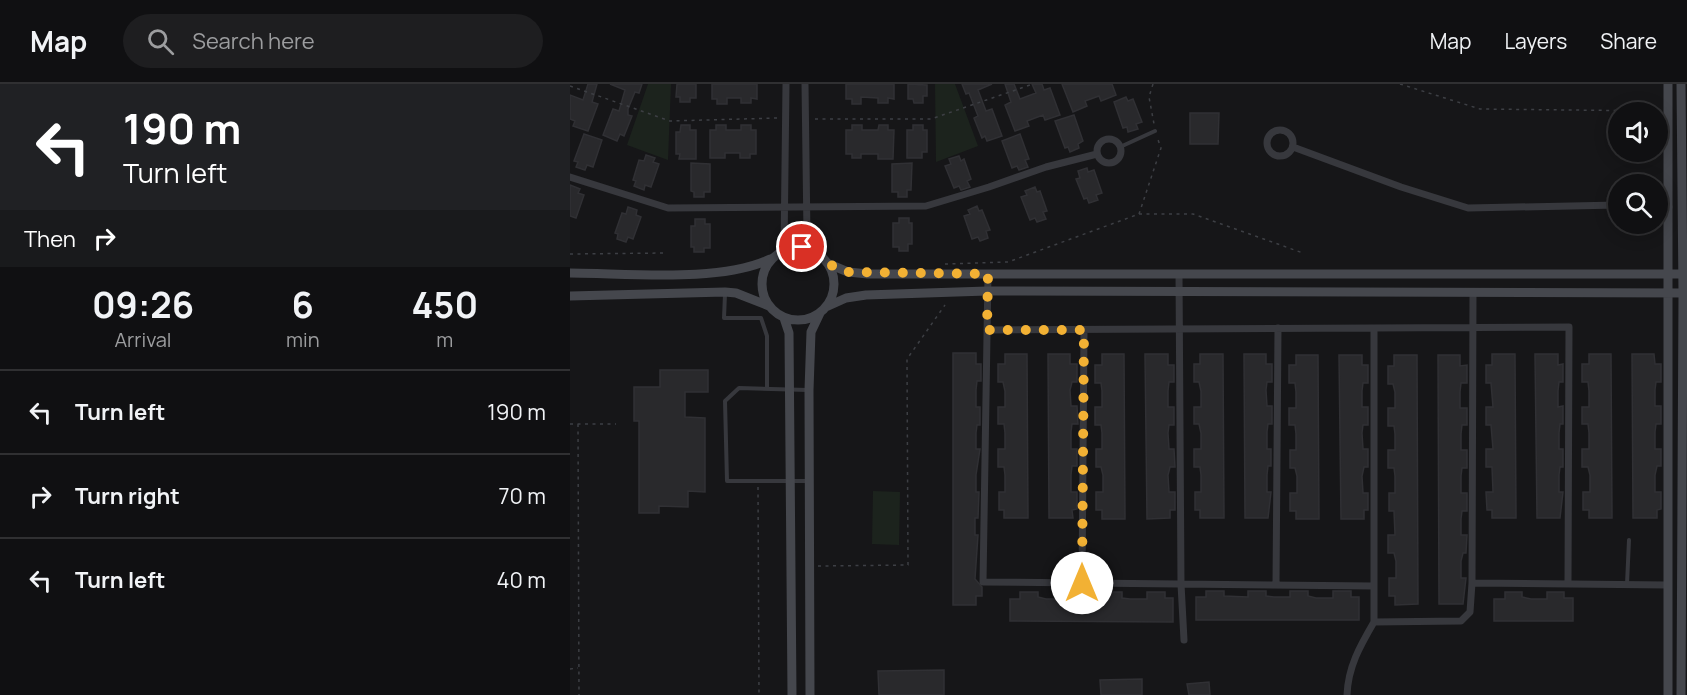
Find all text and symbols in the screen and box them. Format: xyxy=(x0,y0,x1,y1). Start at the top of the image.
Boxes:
search box xyxy=(123,14,543,68)
text: Map xyxy=(30,22,87,60)
icon: search xyxy=(144,25,177,58)
text: Search here xyxy=(192,26,315,56)
text: Map xyxy=(1430,27,1471,55)
text: Layers xyxy=(1504,27,1567,55)
text: Share xyxy=(1600,27,1657,55)
text: 190 m xyxy=(123,99,241,157)
map controls xyxy=(1608,102,1668,234)
button: sound xyxy=(1608,102,1668,162)
icon: left xyxy=(24,108,102,186)
text: Turn left xyxy=(123,154,227,191)
button: search xyxy=(1608,174,1668,234)
pin xyxy=(776,221,827,272)
icon: right xyxy=(88,222,121,255)
text: Then xyxy=(24,224,76,254)
icon: arrive xyxy=(785,230,818,263)
text: 09:26 xyxy=(92,280,194,329)
text: 6 xyxy=(292,280,314,329)
text: 450 xyxy=(411,280,478,329)
text: Arrival xyxy=(114,326,172,353)
text: min xyxy=(286,326,320,353)
text: m xyxy=(436,326,453,353)
icon: left xyxy=(24,396,57,429)
text: Turn left xyxy=(75,397,165,427)
text: 190 m xyxy=(487,397,546,427)
icon: right xyxy=(24,480,57,513)
text: Turn right xyxy=(75,481,180,511)
text: 70 m xyxy=(498,481,546,511)
position arrow xyxy=(1050,551,1114,615)
icon: left xyxy=(24,564,57,597)
text: Turn left xyxy=(75,565,165,595)
text: 40 m xyxy=(497,565,546,595)

